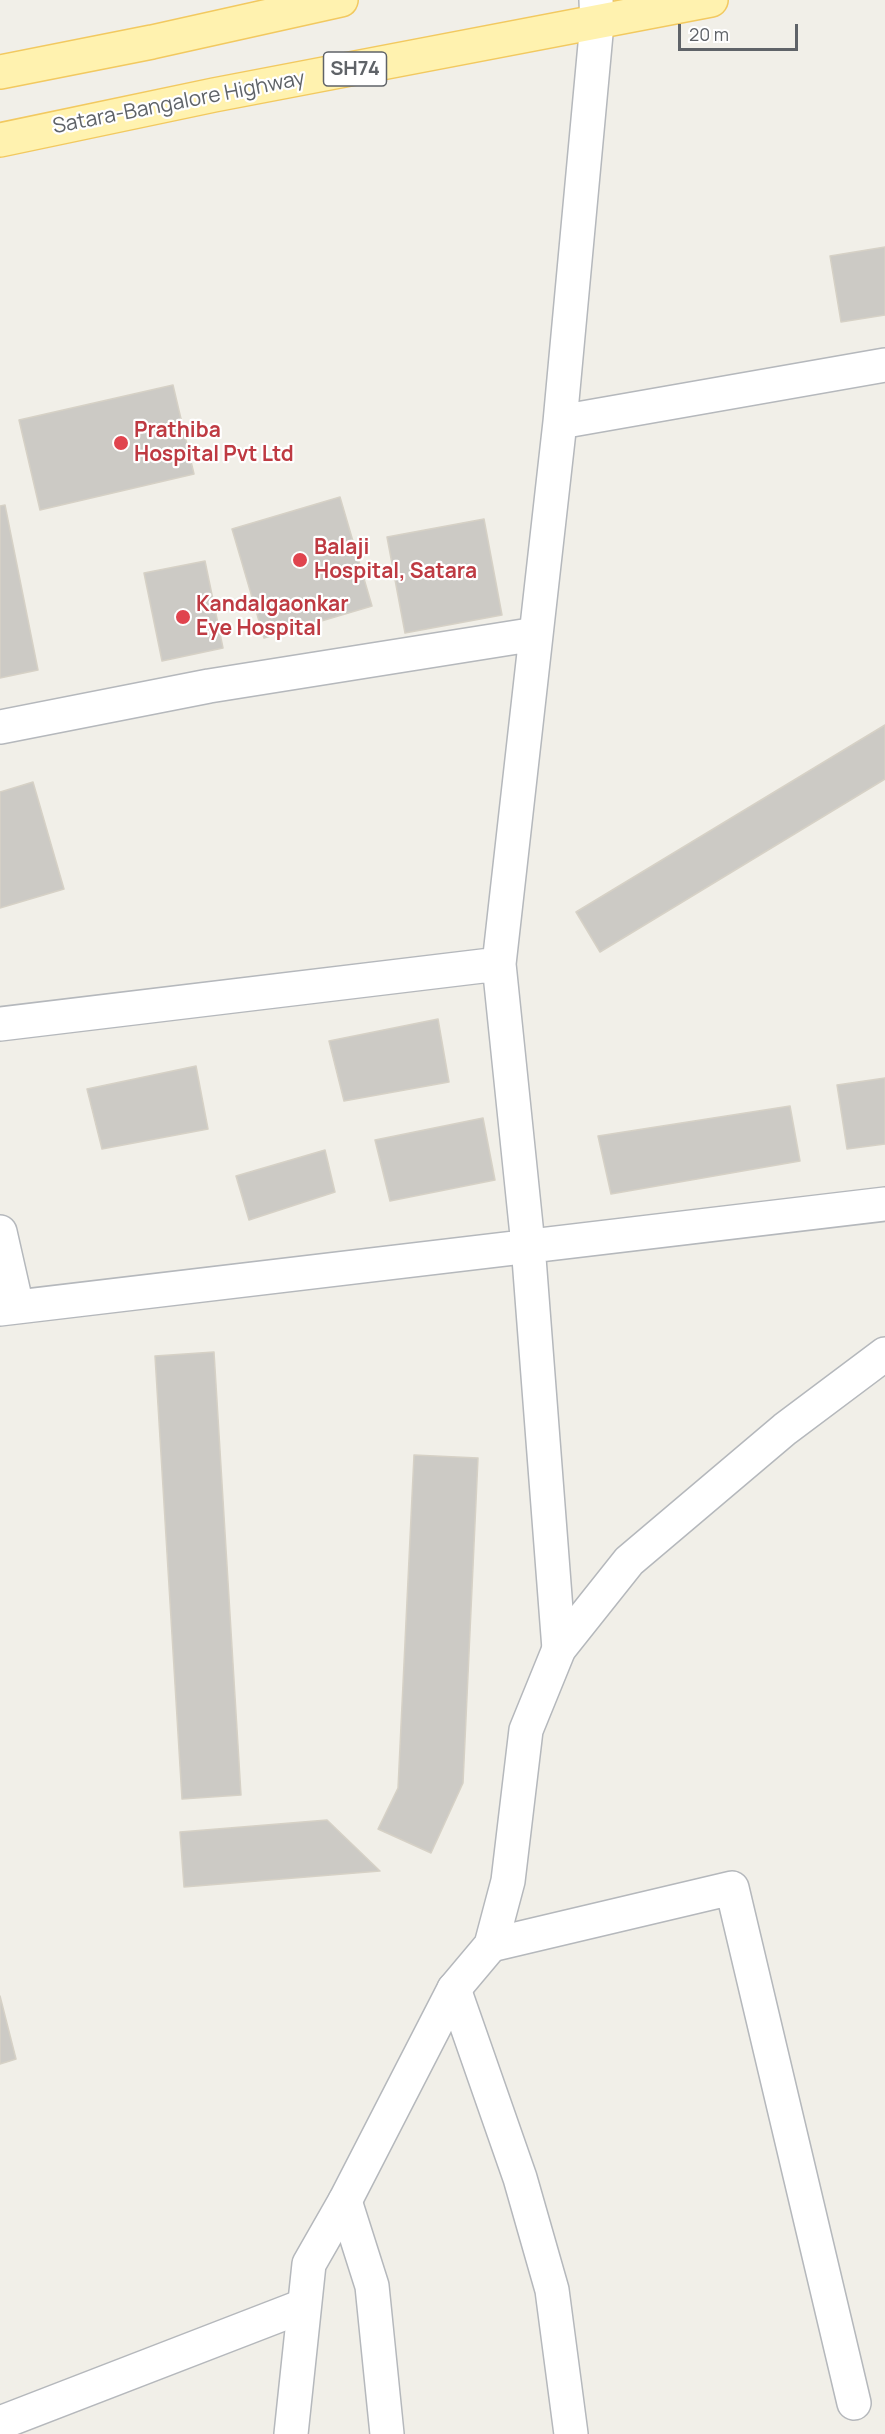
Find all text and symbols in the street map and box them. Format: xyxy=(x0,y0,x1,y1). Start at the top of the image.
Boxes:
scale bar xyxy=(681,12,801,50)
text: 20 m xyxy=(689,22,729,46)
road number: SH74 xyxy=(324,52,386,86)
street label: Satara-Bangalore Highway xyxy=(51,66,307,140)
place label: Prathiba Hospital Pvt Ltd xyxy=(134,418,294,468)
marker: Prathiba Hospital Pvt Ltd xyxy=(112,434,130,452)
place label: Balaji Hospital, Satara xyxy=(314,535,477,585)
marker: Balaji Hospital, Satara xyxy=(291,551,309,569)
place label: Kandalgaonkar Eye Hospital xyxy=(196,592,349,642)
marker: Kandalgaonkar Eye Hospital xyxy=(174,608,192,626)

